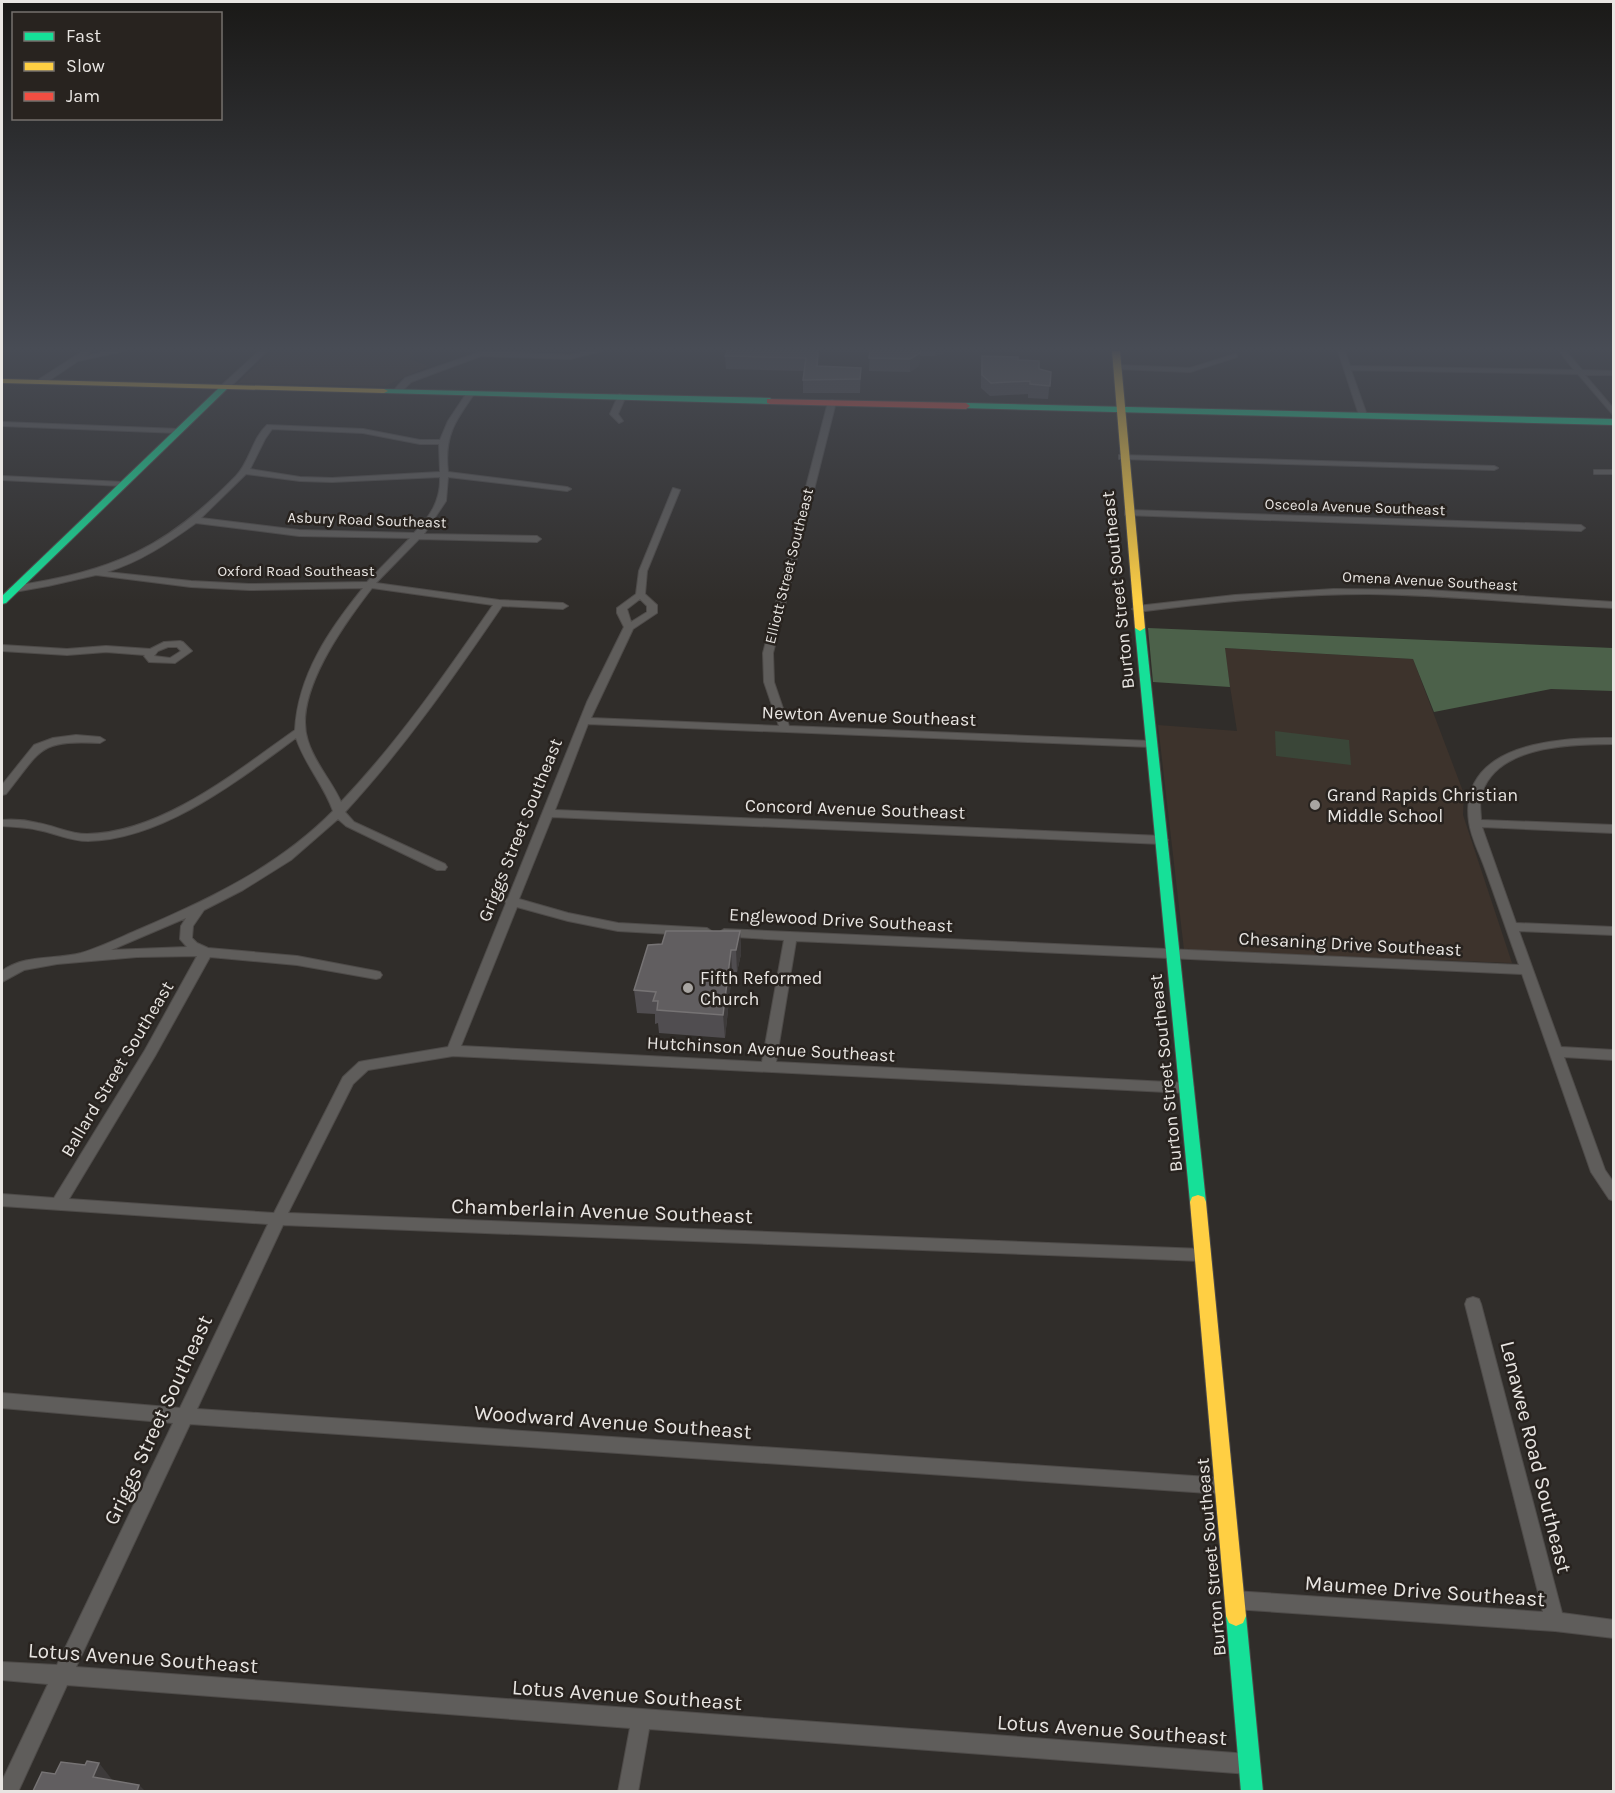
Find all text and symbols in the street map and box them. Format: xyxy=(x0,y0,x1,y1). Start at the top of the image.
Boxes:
legend xyxy=(12,12,222,120)
text: Fast xyxy=(66,25,101,47)
text: Slow xyxy=(66,55,105,77)
text: Jam xyxy=(66,85,100,107)
street label: Elliott Street Southeast xyxy=(761,486,817,646)
street label: Burton Street Southeast xyxy=(1097,490,1139,690)
street label: Osceola Avenue Southeast xyxy=(1264,495,1446,519)
street label: Asbury Road Southeast xyxy=(287,508,447,532)
street label: Oxford Road Southeast xyxy=(217,562,375,580)
street label: Omena Avenue Southeast xyxy=(1342,567,1519,595)
street label: Newton Avenue Southeast xyxy=(761,701,977,731)
street label: Griggs Street Southeast xyxy=(473,735,567,925)
place label: Grand Rapids Christian Middle School xyxy=(1327,784,1518,827)
street label: Concord Avenue Southeast xyxy=(744,794,966,824)
marker: Grand Rapids Christian Middle School xyxy=(1308,798,1322,812)
street label: Englewood Drive Southeast xyxy=(729,903,954,937)
street label: Chesaning Drive Southeast xyxy=(1238,927,1462,961)
place label: Fifth Reformed Church xyxy=(700,967,822,1010)
street label: Burton Street Southeast xyxy=(1145,973,1187,1173)
street label: Ballard Street Southeast xyxy=(56,977,178,1161)
marker: Fifth Reformed Church xyxy=(681,981,695,995)
street label: Hutchinson Avenue Southeast xyxy=(646,1032,896,1067)
street label: Chamberlain Avenue Southeast xyxy=(451,1194,753,1228)
street label: Griggs Street Southeast xyxy=(99,1311,217,1529)
street label: Lenawee Road Southeast xyxy=(1495,1338,1577,1576)
street label: Woodward Avenue Southeast xyxy=(473,1400,753,1444)
street label: Burton Street Southeast xyxy=(1191,1457,1231,1657)
street label: Maumee Drive Southeast xyxy=(1304,1571,1546,1611)
street label: Lotus Avenue Southeast xyxy=(27,1638,259,1678)
street label: Lotus Avenue Southeast xyxy=(511,1675,743,1715)
street label: Lotus Avenue Southeast xyxy=(996,1710,1228,1750)

